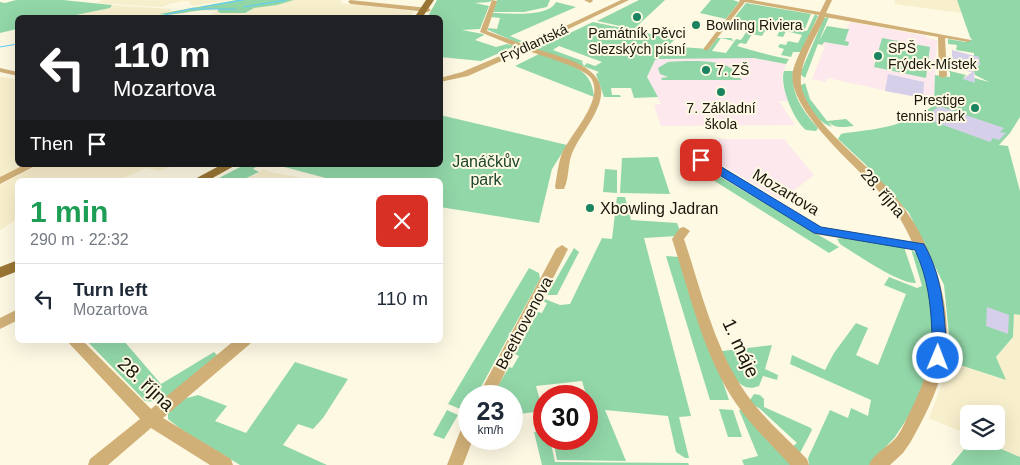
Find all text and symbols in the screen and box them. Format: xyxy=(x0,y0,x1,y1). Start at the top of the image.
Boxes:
marker: Památník Pěvci Slezských písní xyxy=(631,11,643,23)
place label: Bowling Riviera xyxy=(706,17,803,33)
marker: Bowling Riviera xyxy=(690,19,702,31)
street label: Frýdlantská xyxy=(498,20,570,66)
place label: Památník Pěvci Slezských písní xyxy=(588,25,686,57)
icon: left xyxy=(30,35,95,100)
text: 110 m xyxy=(113,35,210,74)
place label: SPŠ Frýdek-Místek xyxy=(888,40,978,72)
marker: SPŠ Frýdek-Místek xyxy=(872,50,884,62)
place label: 7. ZŠ xyxy=(716,62,749,78)
marker: 7. ZŠ xyxy=(700,64,712,76)
text: Mozartova xyxy=(113,76,216,101)
marker: 7. Základní škola xyxy=(715,86,727,98)
place label: Prestige tennis park xyxy=(897,92,966,124)
place label: 7. Základní škola xyxy=(686,100,756,132)
marker: Prestige tennis park xyxy=(969,102,981,114)
icon: arrive xyxy=(83,130,111,158)
text: Then xyxy=(30,133,73,154)
pin xyxy=(680,139,722,181)
icon: arrive xyxy=(687,146,715,174)
park label: Janáčkův park xyxy=(452,153,520,188)
street label: Mozartova xyxy=(750,165,822,219)
street label: 28. října xyxy=(858,166,908,220)
text: 1 min xyxy=(30,195,108,228)
button: close xyxy=(376,195,428,247)
place label: Xbowling Jadran xyxy=(600,200,718,217)
marker: Xbowling Jadran xyxy=(584,202,596,214)
text: 290 m · 22:32 xyxy=(30,231,129,248)
street label: Beethovenova xyxy=(492,274,556,372)
text: Turn left xyxy=(73,279,148,300)
icon: left xyxy=(30,285,58,313)
text: 110 m xyxy=(377,288,428,309)
text: Mozartova xyxy=(73,301,148,318)
street label: 1. máje xyxy=(718,315,764,381)
position arrow xyxy=(911,331,963,383)
street label: 28. října xyxy=(114,353,179,415)
speed limit sign: 30 xyxy=(533,385,598,450)
text: 23 xyxy=(477,397,504,425)
map controls xyxy=(960,405,1005,450)
button: layers xyxy=(960,405,1005,450)
text: km/h xyxy=(477,423,504,437)

